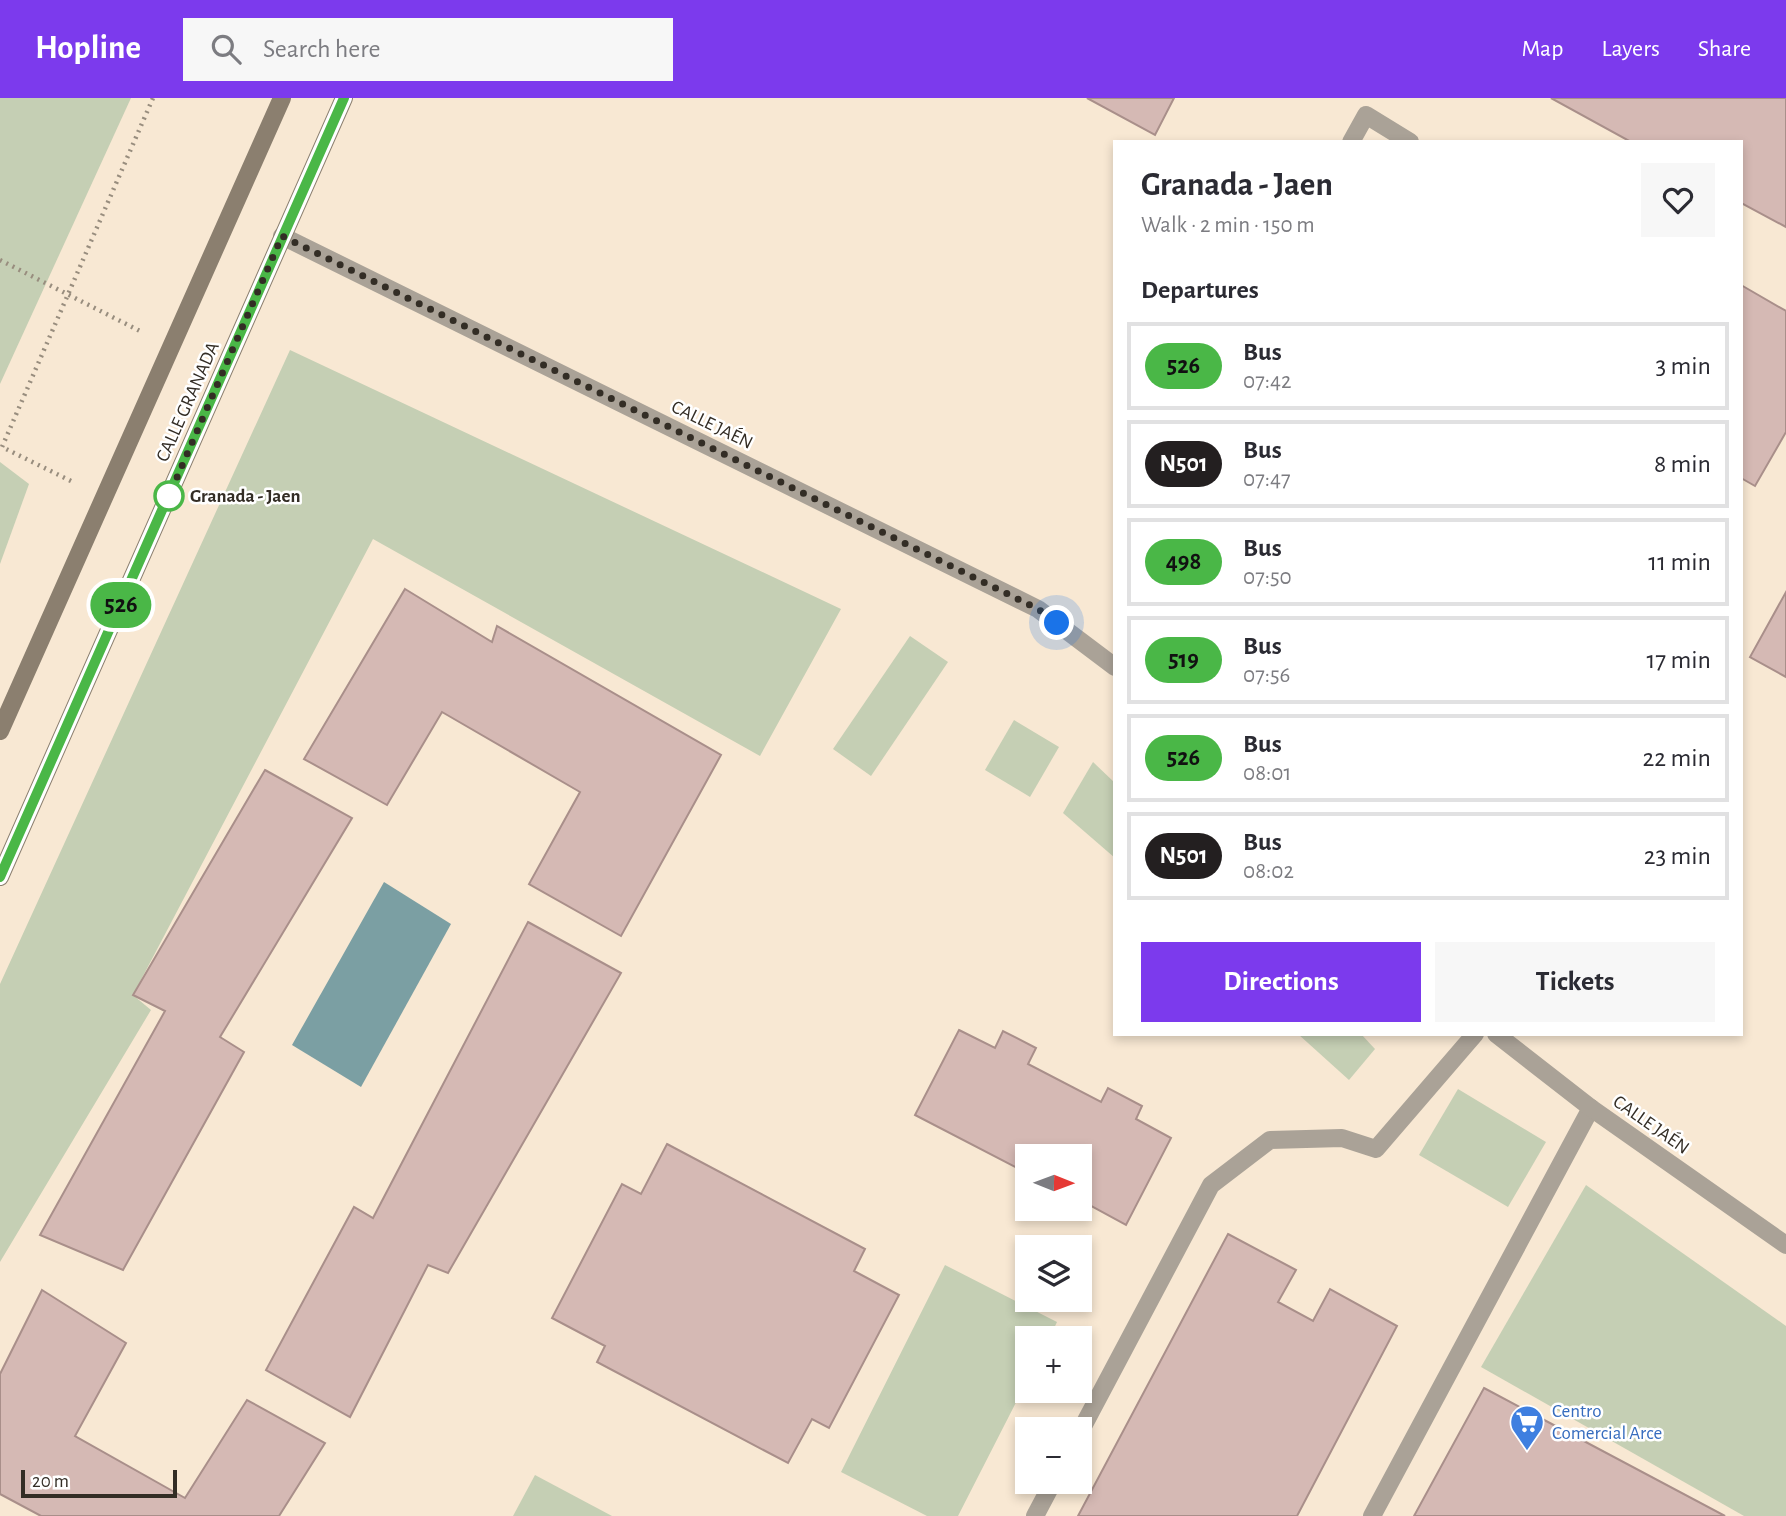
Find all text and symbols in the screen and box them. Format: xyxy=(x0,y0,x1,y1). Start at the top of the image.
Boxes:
search box xyxy=(183,18,673,81)
icon: search xyxy=(207,30,245,68)
text: Hopline xyxy=(35,32,141,65)
text: Search here xyxy=(263,36,381,62)
text: Map xyxy=(1521,37,1563,61)
text: Layers xyxy=(1601,37,1660,61)
text: Share xyxy=(1698,37,1751,61)
button: heart xyxy=(1641,163,1715,237)
text: Granada - Jaen xyxy=(1141,169,1333,202)
text: Walk · 2 min · 150 m xyxy=(1141,214,1315,237)
text: Departures xyxy=(1141,277,1259,303)
street label: CALLE GRANADA xyxy=(153,339,223,465)
text: Bus xyxy=(1243,339,1282,365)
text: 3 min xyxy=(1655,353,1711,379)
text: 526 xyxy=(1167,354,1200,378)
text: 07:42 xyxy=(1243,370,1292,393)
street label: CALLE JAÉN xyxy=(668,395,757,453)
text: Bus xyxy=(1243,437,1282,463)
text: 8 min xyxy=(1654,451,1711,477)
text: N501 xyxy=(1159,452,1208,476)
text: 07:47 xyxy=(1243,468,1291,491)
marker: Granada - Jaen xyxy=(154,481,184,511)
place label: Granada - Jaen xyxy=(190,487,301,506)
text: Bus xyxy=(1243,535,1282,561)
text: 11 min xyxy=(1648,549,1711,575)
text: 498 xyxy=(1166,550,1201,574)
text: 07:50 xyxy=(1243,566,1292,589)
line badge: 526 xyxy=(81,582,161,628)
text: 526 xyxy=(104,593,138,617)
your location xyxy=(1039,605,1074,640)
text: Bus xyxy=(1243,633,1282,659)
text: 17 min xyxy=(1646,647,1711,673)
text: 519 xyxy=(1168,648,1199,672)
text: 07:56 xyxy=(1243,664,1290,687)
text: Bus xyxy=(1243,731,1282,757)
text: 22 min xyxy=(1643,745,1711,771)
text: 526 xyxy=(1167,746,1200,770)
text: 08:01 xyxy=(1243,762,1291,785)
text: Bus xyxy=(1243,829,1282,855)
text: 23 min xyxy=(1644,843,1711,869)
text: N501 xyxy=(1159,844,1208,868)
text: 08:02 xyxy=(1243,860,1294,883)
button: Directions xyxy=(1141,942,1421,1022)
button: Tickets xyxy=(1435,942,1715,1022)
street label: CALLE JAÉN xyxy=(1610,1090,1694,1158)
north arrow xyxy=(1015,1144,1092,1222)
map controls xyxy=(1015,1144,1092,1494)
button: layers xyxy=(1015,1235,1092,1312)
button: + xyxy=(1015,1326,1092,1403)
place label: Centro Comercial Arce xyxy=(1552,1402,1662,1443)
supermarket icon: Centro Comercial Arce xyxy=(1508,1403,1546,1452)
button: − xyxy=(1015,1417,1092,1494)
scale bar xyxy=(21,1467,177,1499)
text: 20 m xyxy=(32,1472,69,1491)

